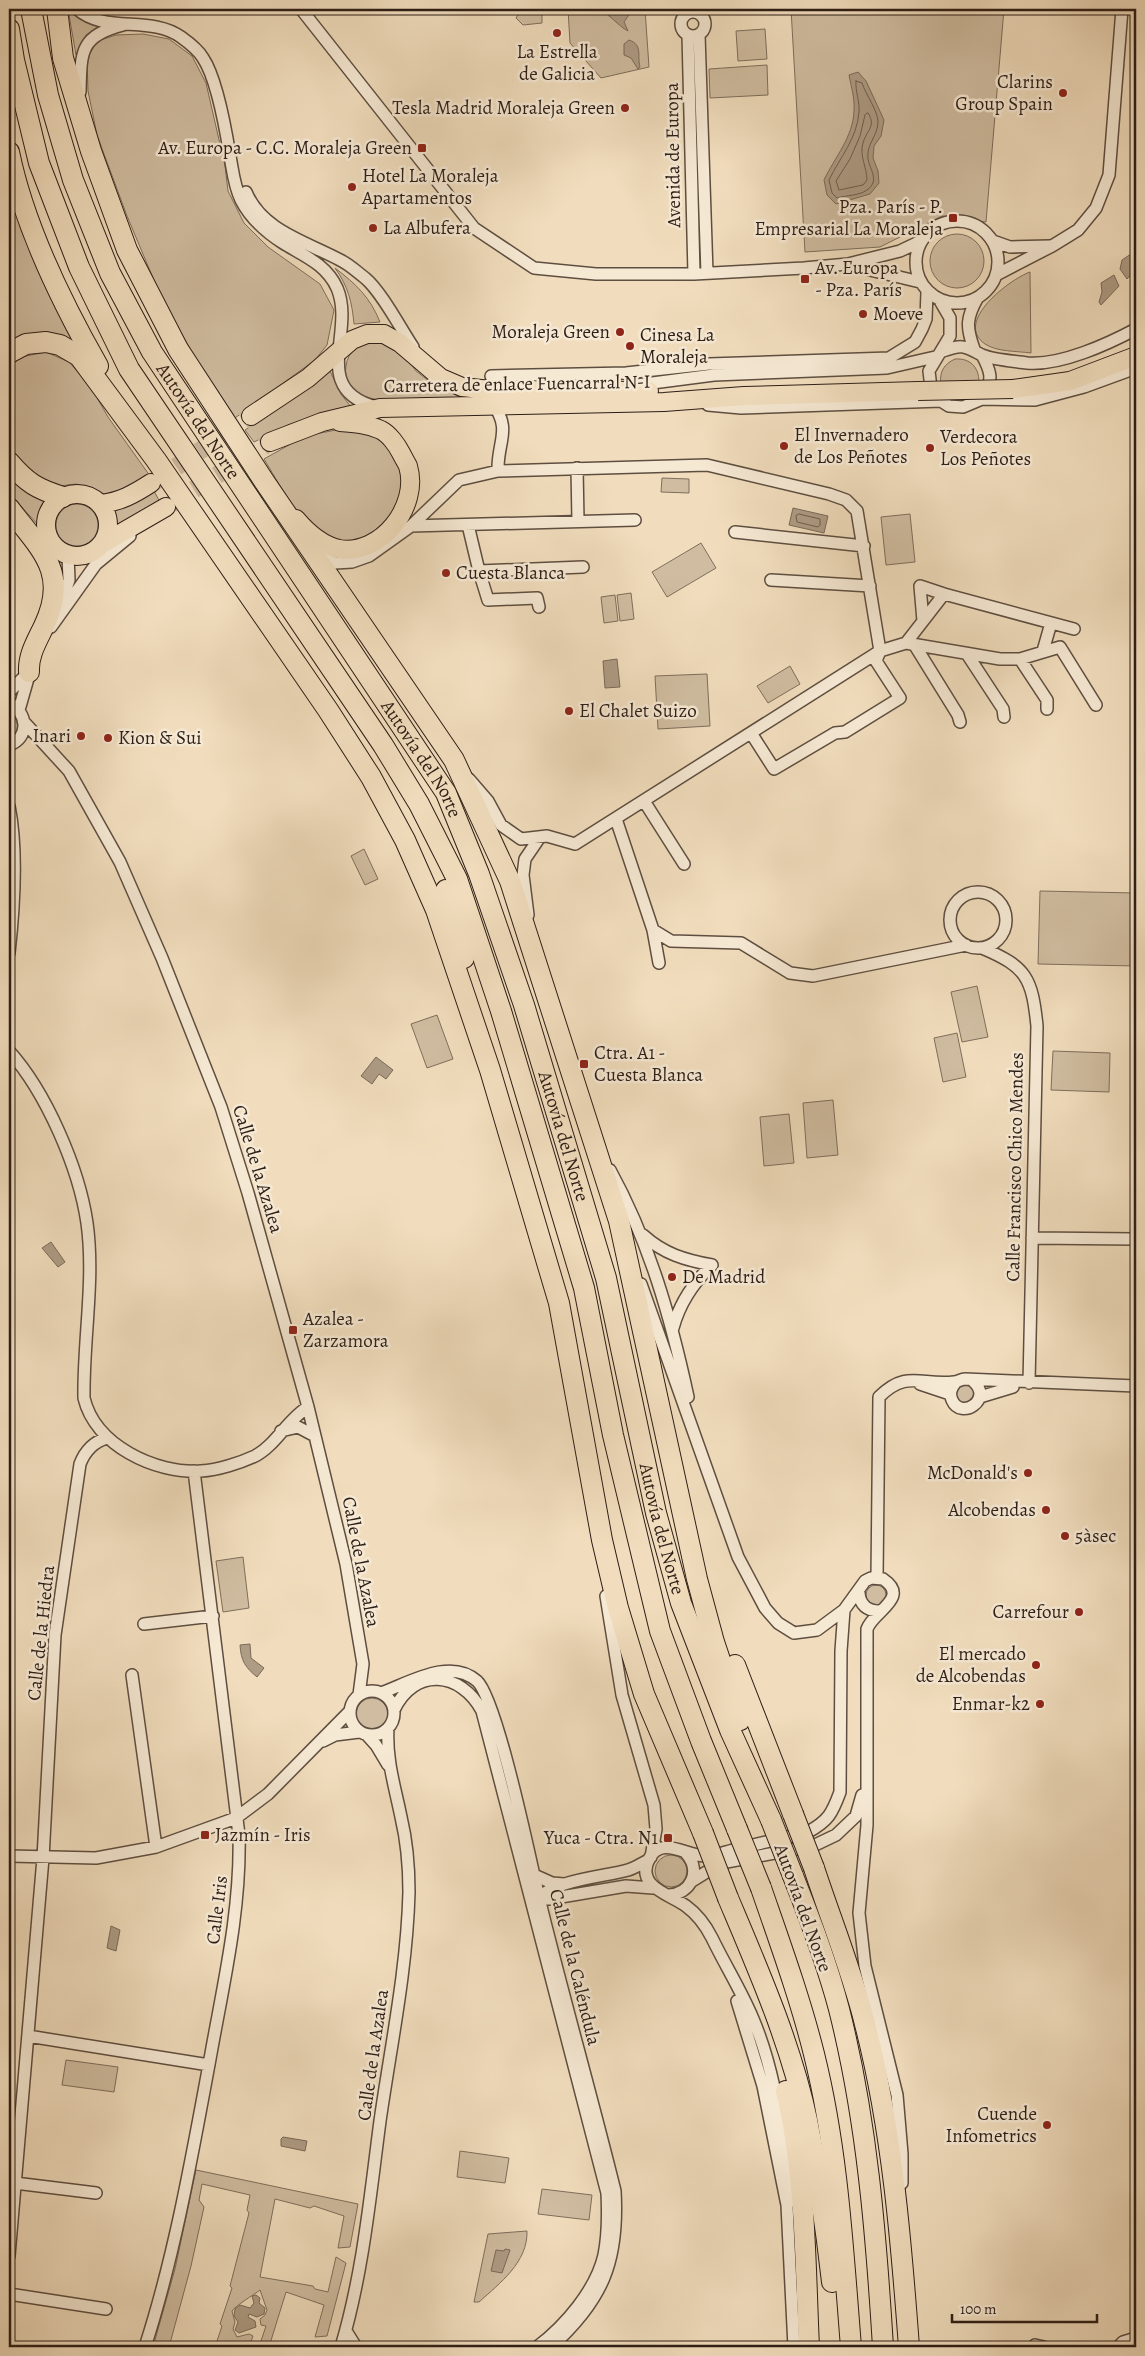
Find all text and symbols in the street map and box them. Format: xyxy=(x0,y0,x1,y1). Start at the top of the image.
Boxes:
marker: La Estrella de Galicia xyxy=(551,27,563,39)
place label: La Estrella de Galicia xyxy=(516,39,598,87)
place label: Clarins Group Spain xyxy=(955,69,1053,117)
street label: Avenida de Europa xyxy=(659,82,687,229)
marker: Clarins Group Spain xyxy=(1057,87,1069,99)
place label: Tesla Madrid Moraleja Green xyxy=(392,95,615,121)
marker: Tesla Madrid Moraleja Green xyxy=(619,102,631,114)
place label: Av. Europa - C.C. Moraleja Green xyxy=(157,135,412,161)
marker: Av. Europa - C.C. Moraleja Green xyxy=(416,142,428,154)
place label: Hotel La Moraleja Apartamentos xyxy=(361,163,499,211)
marker: Hotel La Moraleja Apartamentos xyxy=(346,181,358,193)
place label: Pza. París - P. Empresarial La Moraleja xyxy=(754,194,943,242)
marker: Pza. París - P. Empresarial La Moraleja xyxy=(947,212,959,224)
place label: La Albufera xyxy=(383,215,471,241)
marker: La Albufera xyxy=(367,222,379,234)
place label: Av. Europa - Pza. París xyxy=(814,255,902,303)
marker: Av. Europa - Pza. París xyxy=(799,273,811,285)
place label: Moeve xyxy=(873,301,923,327)
marker: Moeve xyxy=(857,308,869,320)
place label: Moraleja Green xyxy=(492,319,610,345)
place label: Cinesa La Moraleja xyxy=(640,322,715,370)
marker: Moraleja Green xyxy=(614,326,626,338)
marker: Cinesa La Moraleja xyxy=(624,340,636,352)
street label: Autovía del Norte xyxy=(149,357,246,485)
street label: Carretera de enlace Fuencarral N-I xyxy=(383,369,651,399)
place label: El Invernadero de Los Peñotes xyxy=(794,422,909,470)
place label: Verdecora Los Peñotes xyxy=(939,424,1031,472)
marker: El Invernadero de Los Peñotes xyxy=(778,440,790,452)
marker: Verdecora Los Peñotes xyxy=(924,442,936,454)
place label: Cuesta Blanca xyxy=(456,560,565,586)
marker: Cuesta Blanca xyxy=(440,567,452,579)
street label: Autovía del Norte xyxy=(374,694,468,822)
place label: El Chalet Suizo xyxy=(579,698,697,724)
marker: El Chalet Suizo xyxy=(563,705,575,717)
place label: Inari xyxy=(32,723,71,749)
place label: Kion & Sui xyxy=(118,725,202,751)
marker: Inari xyxy=(75,730,87,742)
marker: Kion & Sui xyxy=(102,732,114,744)
place label: Ctra. A1 - Cuesta Blanca xyxy=(594,1040,703,1088)
street label: Calle Francisco Chico Mendes xyxy=(1000,1052,1030,1282)
marker: Ctra. A1 - Cuesta Blanca xyxy=(578,1058,590,1070)
street label: Autovía del Norte xyxy=(531,1067,595,1205)
street label: Calle de la Azalea xyxy=(226,1102,290,1236)
place label: De Madrid xyxy=(682,1264,766,1290)
marker: De Madrid xyxy=(666,1271,678,1283)
place label: Azalea - Zarzamora xyxy=(302,1306,389,1354)
marker: Azalea - Zarzamora xyxy=(287,1324,299,1336)
street label: Autovía del Norte xyxy=(633,1460,691,1598)
place label: McDonald's xyxy=(927,1460,1018,1486)
marker: McDonald's xyxy=(1022,1467,1034,1479)
street label: Calle de la Azalea xyxy=(336,1494,386,1630)
place label: Alcobendas xyxy=(947,1497,1036,1523)
marker: Alcobendas xyxy=(1040,1504,1052,1516)
place label: 5àsec xyxy=(1075,1523,1116,1549)
marker: 5àsec xyxy=(1059,1530,1071,1542)
street label: Calle de la Hiedra xyxy=(21,1564,61,1702)
place label: Carrefour xyxy=(992,1599,1069,1625)
marker: Carrefour xyxy=(1073,1606,1085,1618)
place label: El mercado de Alcobendas xyxy=(916,1641,1026,1689)
marker: El mercado de Alcobendas xyxy=(1030,1659,1042,1671)
place label: Enmar-k2 xyxy=(952,1691,1030,1717)
marker: Enmar-k2 xyxy=(1034,1698,1046,1710)
place label: Jazmín - Iris xyxy=(215,1822,311,1848)
place label: Yuca - Ctra. N1 xyxy=(543,1825,659,1851)
marker: Jazmín - Iris xyxy=(199,1829,211,1841)
marker: Yuca - Ctra. N1 xyxy=(662,1832,674,1844)
street label: Autovía del Norte xyxy=(767,1839,838,1976)
street label: Calle Iris xyxy=(200,1874,234,1946)
street label: Calle de la Caléndula xyxy=(543,1886,607,2048)
street label: Calle de la Azalea xyxy=(351,1987,395,2123)
place label: Cuende Infometrics xyxy=(946,2101,1037,2149)
marker: Cuende Infometrics xyxy=(1041,2119,1053,2131)
scale bar xyxy=(952,2291,1098,2323)
text: 100 m xyxy=(960,2299,997,2319)

